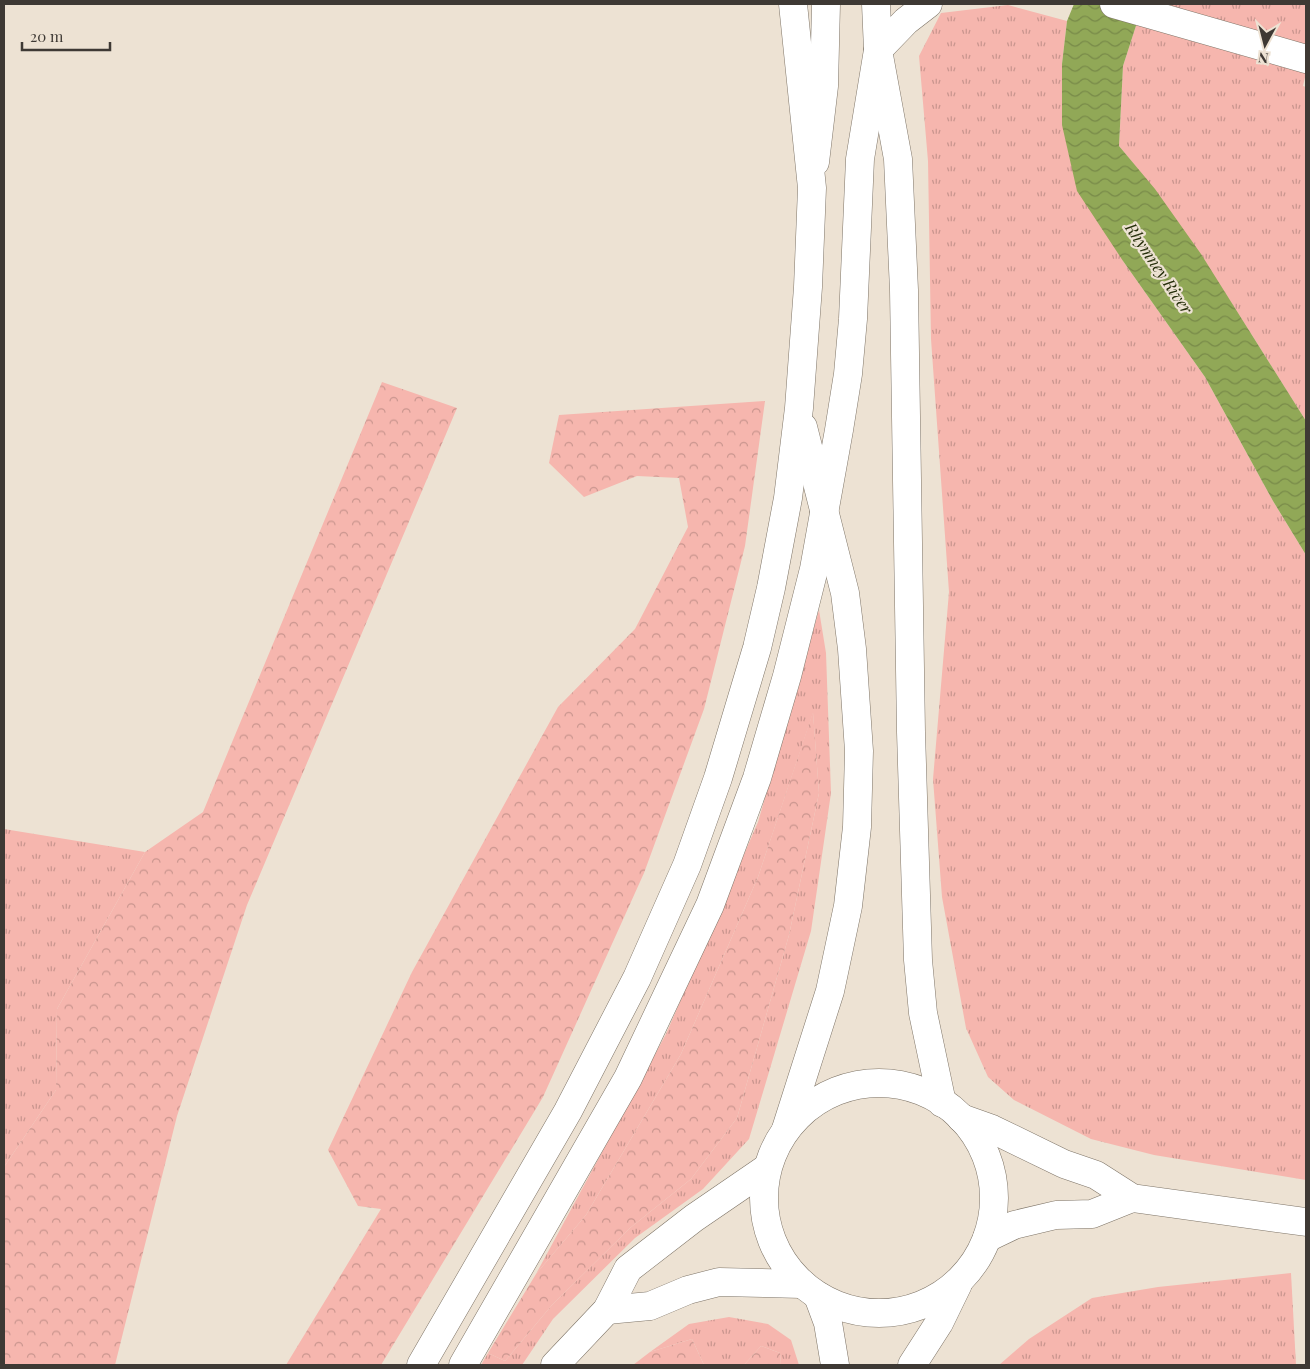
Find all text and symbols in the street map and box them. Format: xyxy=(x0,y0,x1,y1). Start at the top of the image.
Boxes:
scale bar xyxy=(22,20,110,52)
north arrow xyxy=(1240,20,1290,70)
text: 20 m xyxy=(30,26,64,46)
text: N xyxy=(1257,48,1270,68)
water label: Rhymney River xyxy=(1121,217,1198,318)

